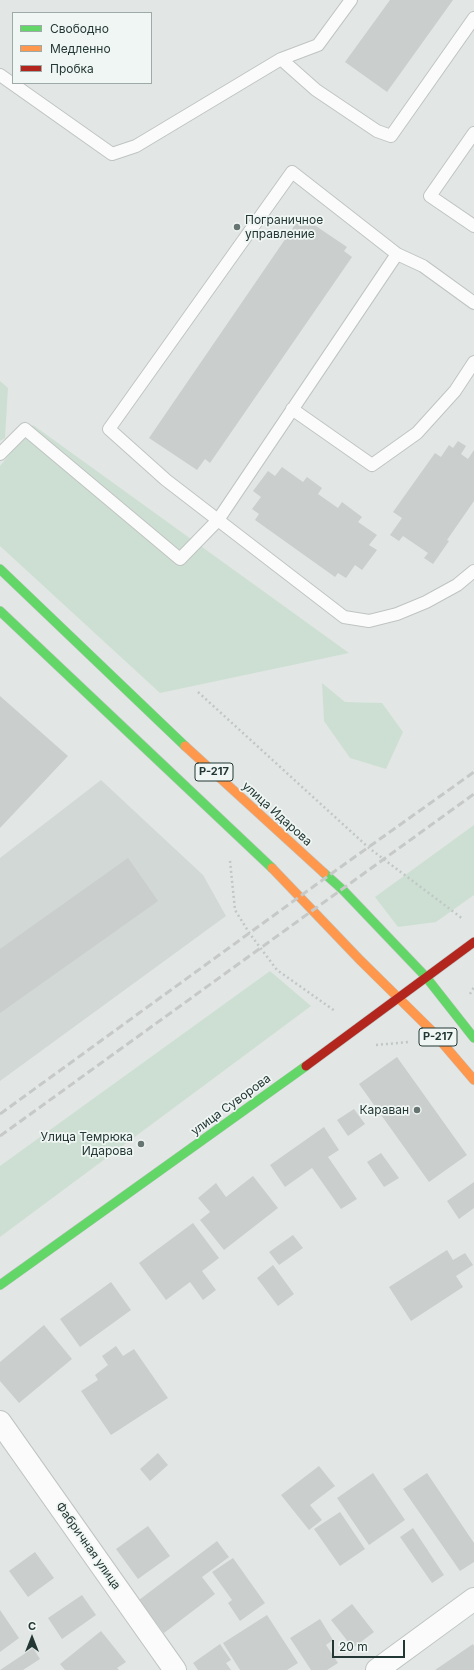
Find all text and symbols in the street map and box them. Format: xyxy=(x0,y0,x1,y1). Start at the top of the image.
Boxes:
legend xyxy=(12,12,152,84)
text: Свободно xyxy=(50,21,109,36)
text: Медленно xyxy=(50,41,111,56)
text: Пробка xyxy=(50,61,94,76)
place label: Пограничное управление xyxy=(245,213,323,241)
marker: Пограничное управление xyxy=(232,222,242,232)
road number: Р-217 xyxy=(195,763,233,781)
street label: улица Идарова xyxy=(239,779,315,849)
road number: Р-217 xyxy=(419,1028,457,1046)
street label: улица Суворова xyxy=(188,1071,274,1139)
place label: Караван xyxy=(359,1103,409,1117)
marker: Караван xyxy=(412,1105,422,1115)
place label: Улица Темрюка Идарова xyxy=(40,1130,133,1158)
marker: Улица Темрюка Идарова xyxy=(136,1139,146,1149)
street label: Фабричная улица xyxy=(53,1500,123,1592)
north arrow xyxy=(12,1618,52,1658)
text: С xyxy=(28,1619,36,1633)
scale bar xyxy=(334,1632,407,1658)
text: 20 m xyxy=(339,1639,368,1654)

